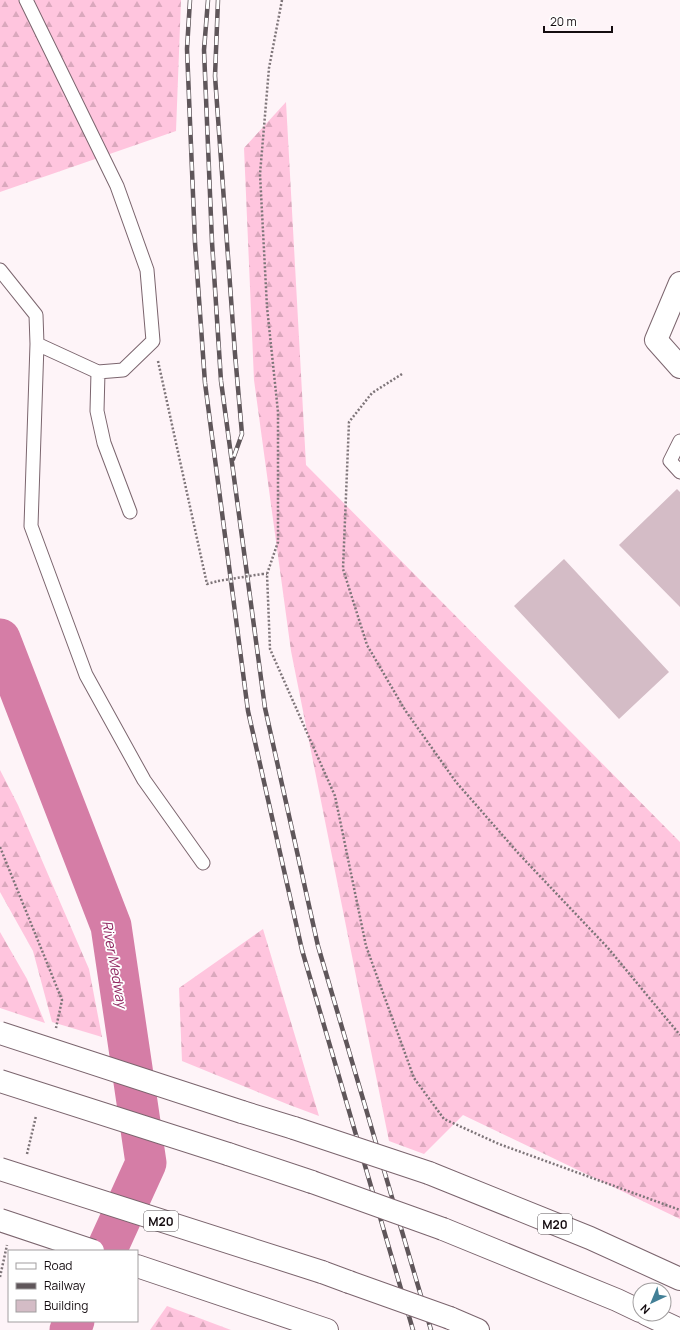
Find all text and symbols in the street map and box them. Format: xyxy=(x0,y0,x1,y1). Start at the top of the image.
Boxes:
scale bar xyxy=(544,8,612,34)
text: 20 m xyxy=(550,13,577,30)
water label: River Medway xyxy=(98,919,132,1012)
road number: M20 xyxy=(144,1211,178,1231)
road number: M20 xyxy=(538,1214,572,1234)
legend xyxy=(8,1250,138,1322)
text: Road xyxy=(44,1257,72,1274)
text: Railway xyxy=(44,1277,86,1294)
north arrow xyxy=(632,1282,672,1322)
text: Building xyxy=(44,1297,88,1314)
text: N xyxy=(637,1301,653,1318)

